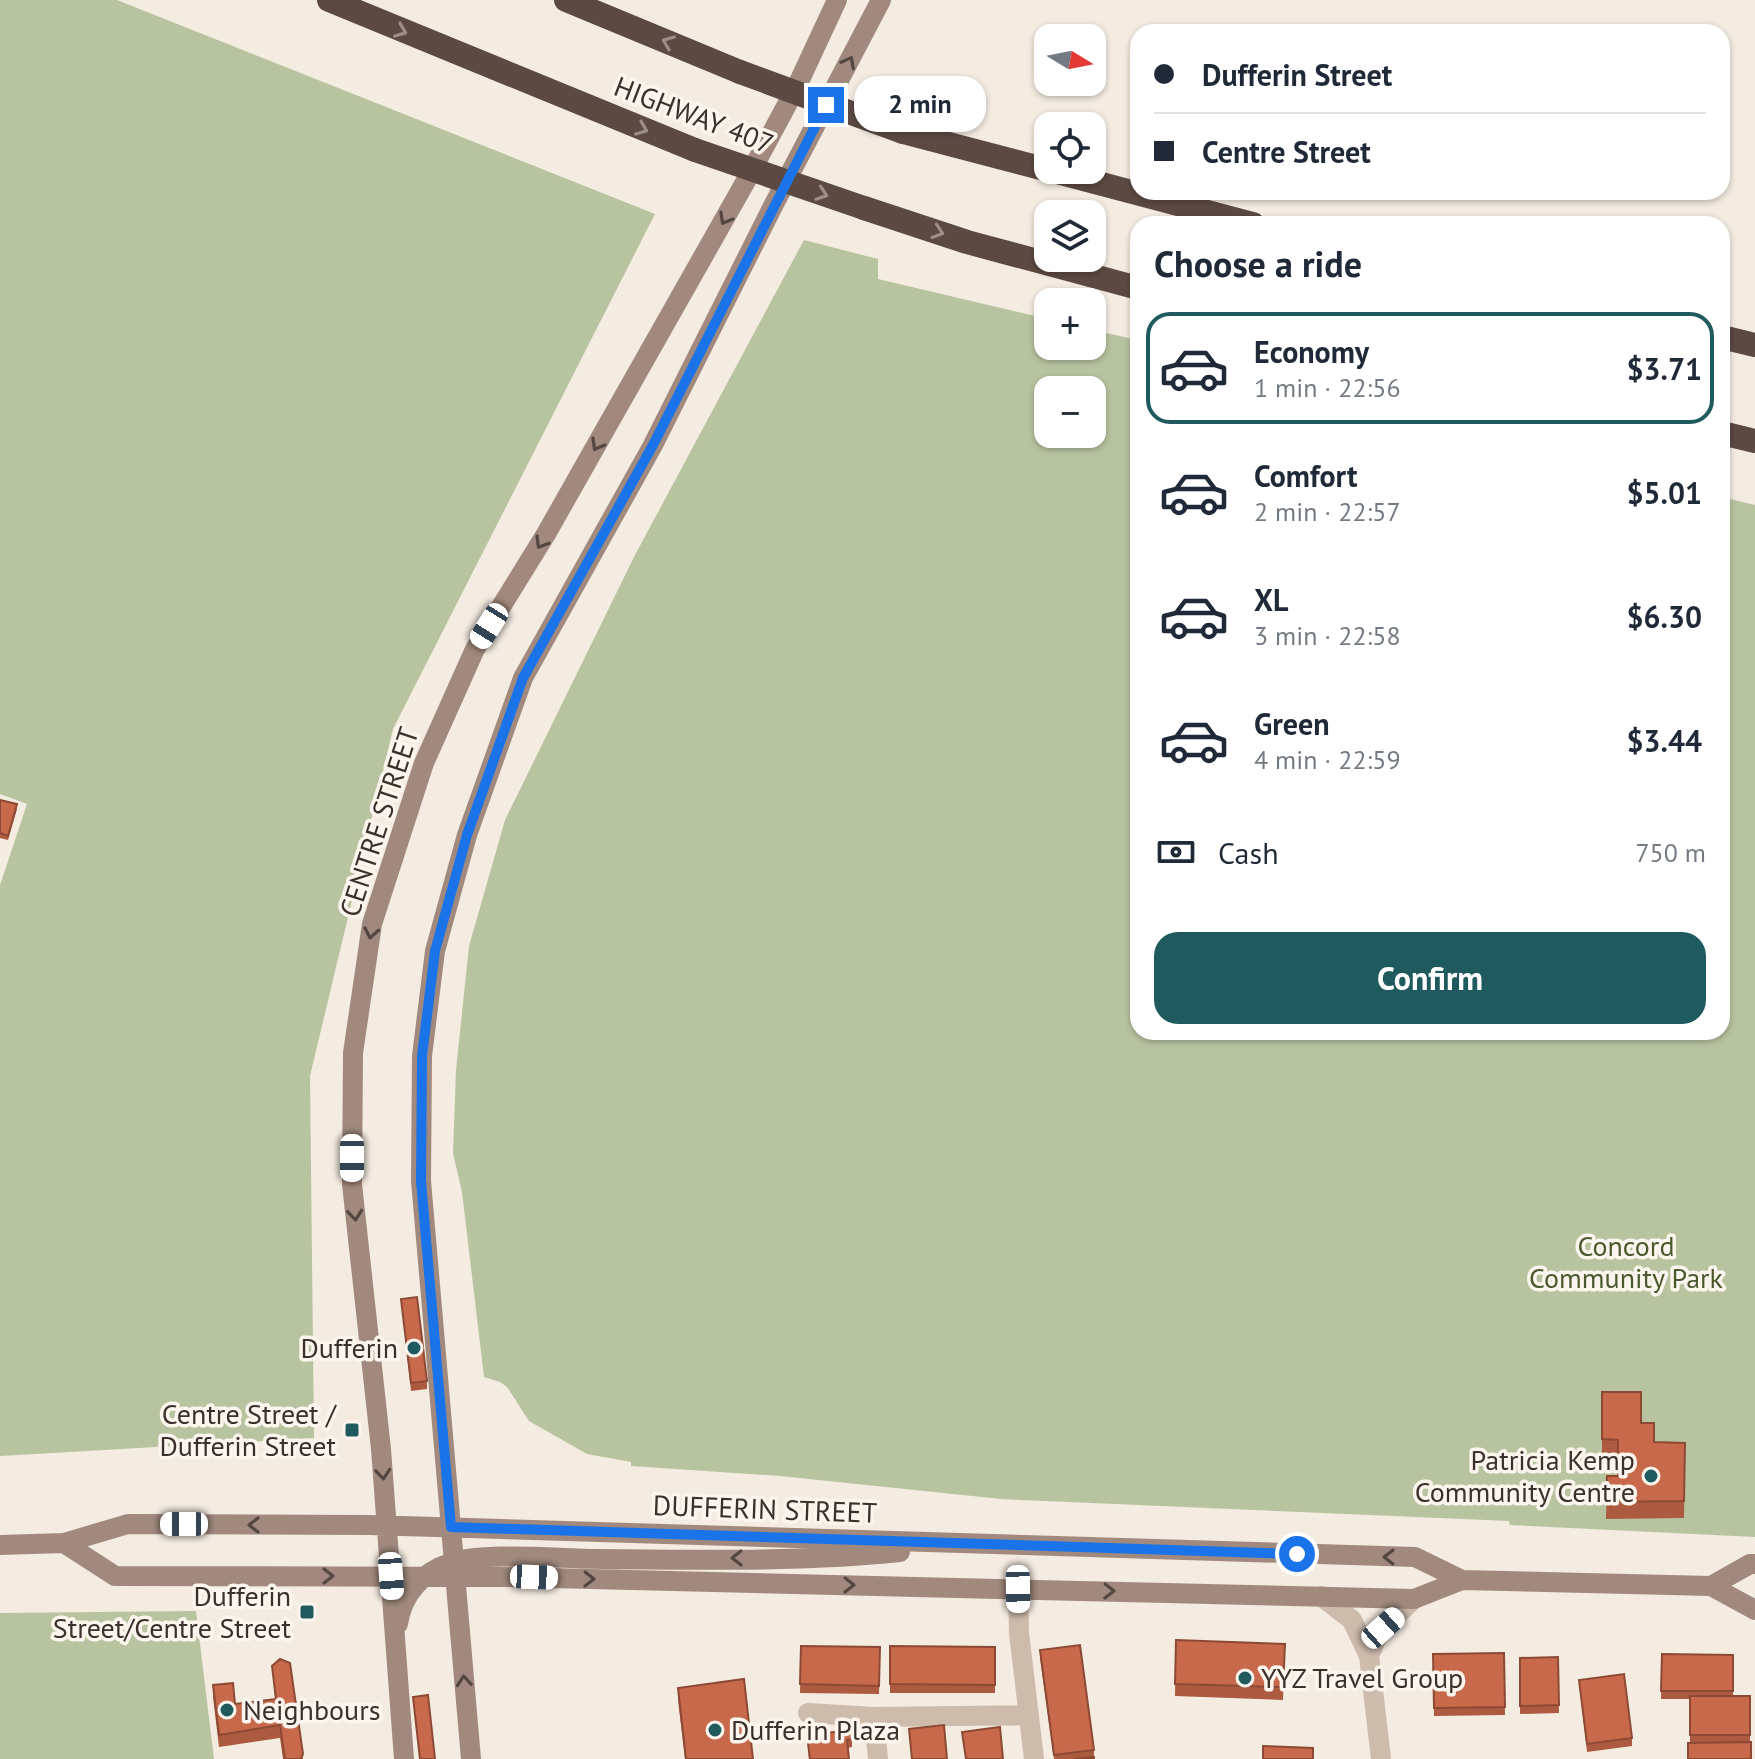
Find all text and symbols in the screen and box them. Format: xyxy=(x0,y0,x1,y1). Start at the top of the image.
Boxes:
one-way arrow xyxy=(393,21,407,38)
north arrow xyxy=(1034,24,1106,96)
map controls xyxy=(1034,24,1106,448)
one-way arrow xyxy=(662,35,676,52)
text: Dufferin Street xyxy=(1202,55,1392,94)
one-way arrow xyxy=(839,56,854,71)
street label: HIGHWAY 407 xyxy=(609,67,779,162)
callout: 2 min xyxy=(854,77,986,133)
route end xyxy=(808,87,844,123)
text: 2 min xyxy=(888,87,952,120)
button: locate xyxy=(1034,112,1106,184)
one-way arrow xyxy=(634,119,648,136)
text: Centre Street xyxy=(1202,132,1371,171)
one-way arrow xyxy=(814,184,828,200)
button: layers xyxy=(1034,200,1106,272)
one-way arrow xyxy=(719,211,734,225)
one-way arrow xyxy=(931,223,945,239)
text: Choose a ride xyxy=(1154,240,1362,287)
button: + xyxy=(1034,288,1106,360)
icon: car xyxy=(1158,332,1230,404)
text: Economy xyxy=(1254,332,1369,371)
text: $3.71 xyxy=(1627,349,1702,388)
text: 1 min · 22:56 xyxy=(1254,371,1401,404)
button: − xyxy=(1034,376,1106,448)
one-way arrow xyxy=(591,437,606,451)
icon: car xyxy=(1158,456,1230,528)
text: Comfort xyxy=(1254,456,1357,495)
text: $5.01 xyxy=(1627,473,1702,512)
text: 2 min · 22:57 xyxy=(1254,495,1401,528)
one-way arrow xyxy=(535,534,550,549)
icon: car xyxy=(1158,580,1230,652)
text: XL xyxy=(1254,580,1288,619)
text: $6.30 xyxy=(1627,597,1702,636)
car xyxy=(466,599,512,653)
text: 3 min · 22:58 xyxy=(1254,619,1401,652)
icon: car xyxy=(1158,704,1230,776)
text: Green xyxy=(1254,704,1329,743)
text: $3.44 xyxy=(1627,721,1702,760)
street label: CENTRE STREET xyxy=(330,722,427,921)
text: 4 min · 22:59 xyxy=(1254,743,1401,776)
icon: cash xyxy=(1154,830,1198,874)
text: Cash xyxy=(1218,833,1279,872)
text: 750 m xyxy=(1635,836,1706,869)
one-way arrow xyxy=(364,926,381,940)
button: Confirm xyxy=(1154,932,1706,1024)
car xyxy=(340,1134,364,1182)
one-way arrow xyxy=(347,1209,364,1222)
park label: Concord Community Park xyxy=(1529,1227,1724,1296)
place label: Dufferin xyxy=(300,1329,398,1366)
marker: Dufferin xyxy=(405,1339,423,1357)
place label: Centre Street / Dufferin Street xyxy=(159,1395,337,1464)
marker: Centre Street / Dufferin Street xyxy=(343,1421,361,1439)
place label: Patricia Kemp Community Centre xyxy=(1415,1441,1635,1510)
marker: Patricia Kemp Community Centre xyxy=(1642,1467,1660,1485)
one-way arrow xyxy=(375,1468,392,1481)
street label: DUFFERIN STREET xyxy=(652,1486,878,1531)
car xyxy=(160,1512,208,1536)
one-way arrow xyxy=(247,1516,260,1534)
route start xyxy=(1279,1536,1315,1572)
one-way arrow xyxy=(1382,1548,1395,1566)
one-way arrow xyxy=(730,1549,743,1567)
car xyxy=(377,1551,405,1601)
car xyxy=(510,1564,558,1590)
car xyxy=(1006,1565,1030,1613)
one-way arrow xyxy=(322,1567,335,1585)
one-way arrow xyxy=(583,1570,596,1587)
place label: Dufferin Street/Centre Street xyxy=(53,1577,292,1646)
one-way arrow xyxy=(843,1577,856,1594)
one-way arrow xyxy=(1103,1583,1116,1600)
marker: Dufferin Street/Centre Street xyxy=(298,1603,316,1621)
car xyxy=(1357,1603,1409,1653)
place label: YYZ Travel Group xyxy=(1261,1659,1463,1696)
marker: YYZ Travel Group xyxy=(1236,1669,1254,1687)
one-way arrow xyxy=(456,1674,473,1687)
place label: Neighbours xyxy=(243,1691,380,1728)
marker: Neighbours xyxy=(218,1701,236,1719)
place label: Dufferin Plaza xyxy=(731,1711,900,1748)
marker: Dufferin Plaza xyxy=(706,1721,724,1739)

